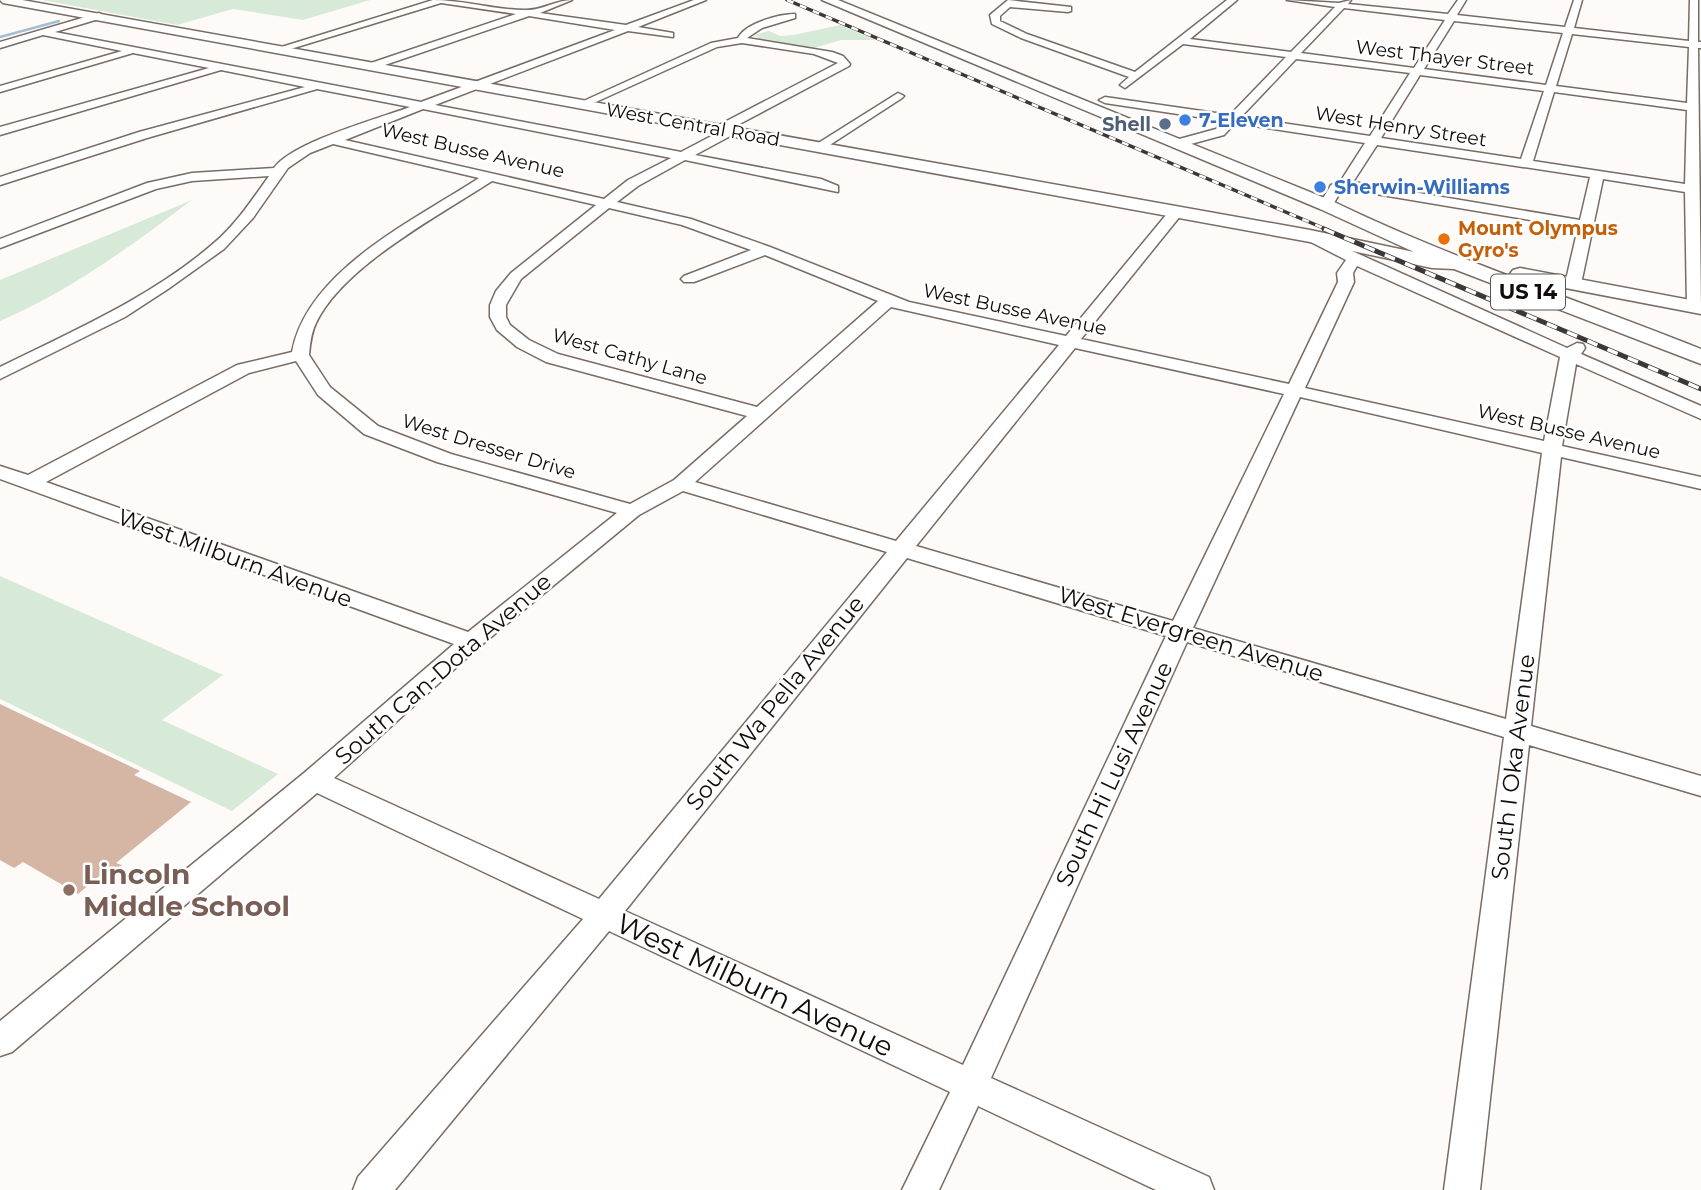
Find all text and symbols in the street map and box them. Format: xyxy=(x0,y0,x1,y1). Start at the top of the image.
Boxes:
street label: West Thayer Street xyxy=(1354,35,1536,80)
street label: West Central Road xyxy=(604,98,782,151)
street label: West Henry Street xyxy=(1313,102,1489,151)
place label: 7-Eleven xyxy=(1199,109,1284,132)
marker: 7-Eleven xyxy=(1177,112,1193,128)
place label: Shell xyxy=(1102,113,1151,136)
marker: Shell xyxy=(1157,116,1173,132)
street label: West Busse Avenue xyxy=(379,118,567,183)
place label: Sherwin-Williams xyxy=(1334,176,1510,199)
marker: Sherwin-Williams xyxy=(1312,179,1328,195)
place label: Mount Olympus Gyro's xyxy=(1458,217,1618,262)
marker: Mount Olympus Gyro's xyxy=(1436,231,1452,247)
road number: US 14 xyxy=(1491,274,1565,310)
street label: West Busse Avenue xyxy=(921,279,1109,340)
street label: West Cathy Lane xyxy=(550,323,710,390)
street label: West Busse Avenue xyxy=(1475,399,1663,464)
street label: West Dresser Drive xyxy=(399,409,578,484)
street label: West Milburn Avenue xyxy=(114,503,356,613)
street label: South Can-Dota Avenue xyxy=(329,567,557,771)
street label: West Evergreen Avenue xyxy=(1055,580,1327,688)
street label: South Wa Pella Avenue xyxy=(680,590,870,816)
street label: South I Oka Avenue xyxy=(1485,653,1541,881)
street label: South Hi Lusi Avenue xyxy=(1050,657,1178,891)
place label: Lincoln Middle School xyxy=(83,857,290,923)
marker: Lincoln Middle School xyxy=(61,882,77,898)
street label: West Milburn Avenue xyxy=(611,906,899,1064)

